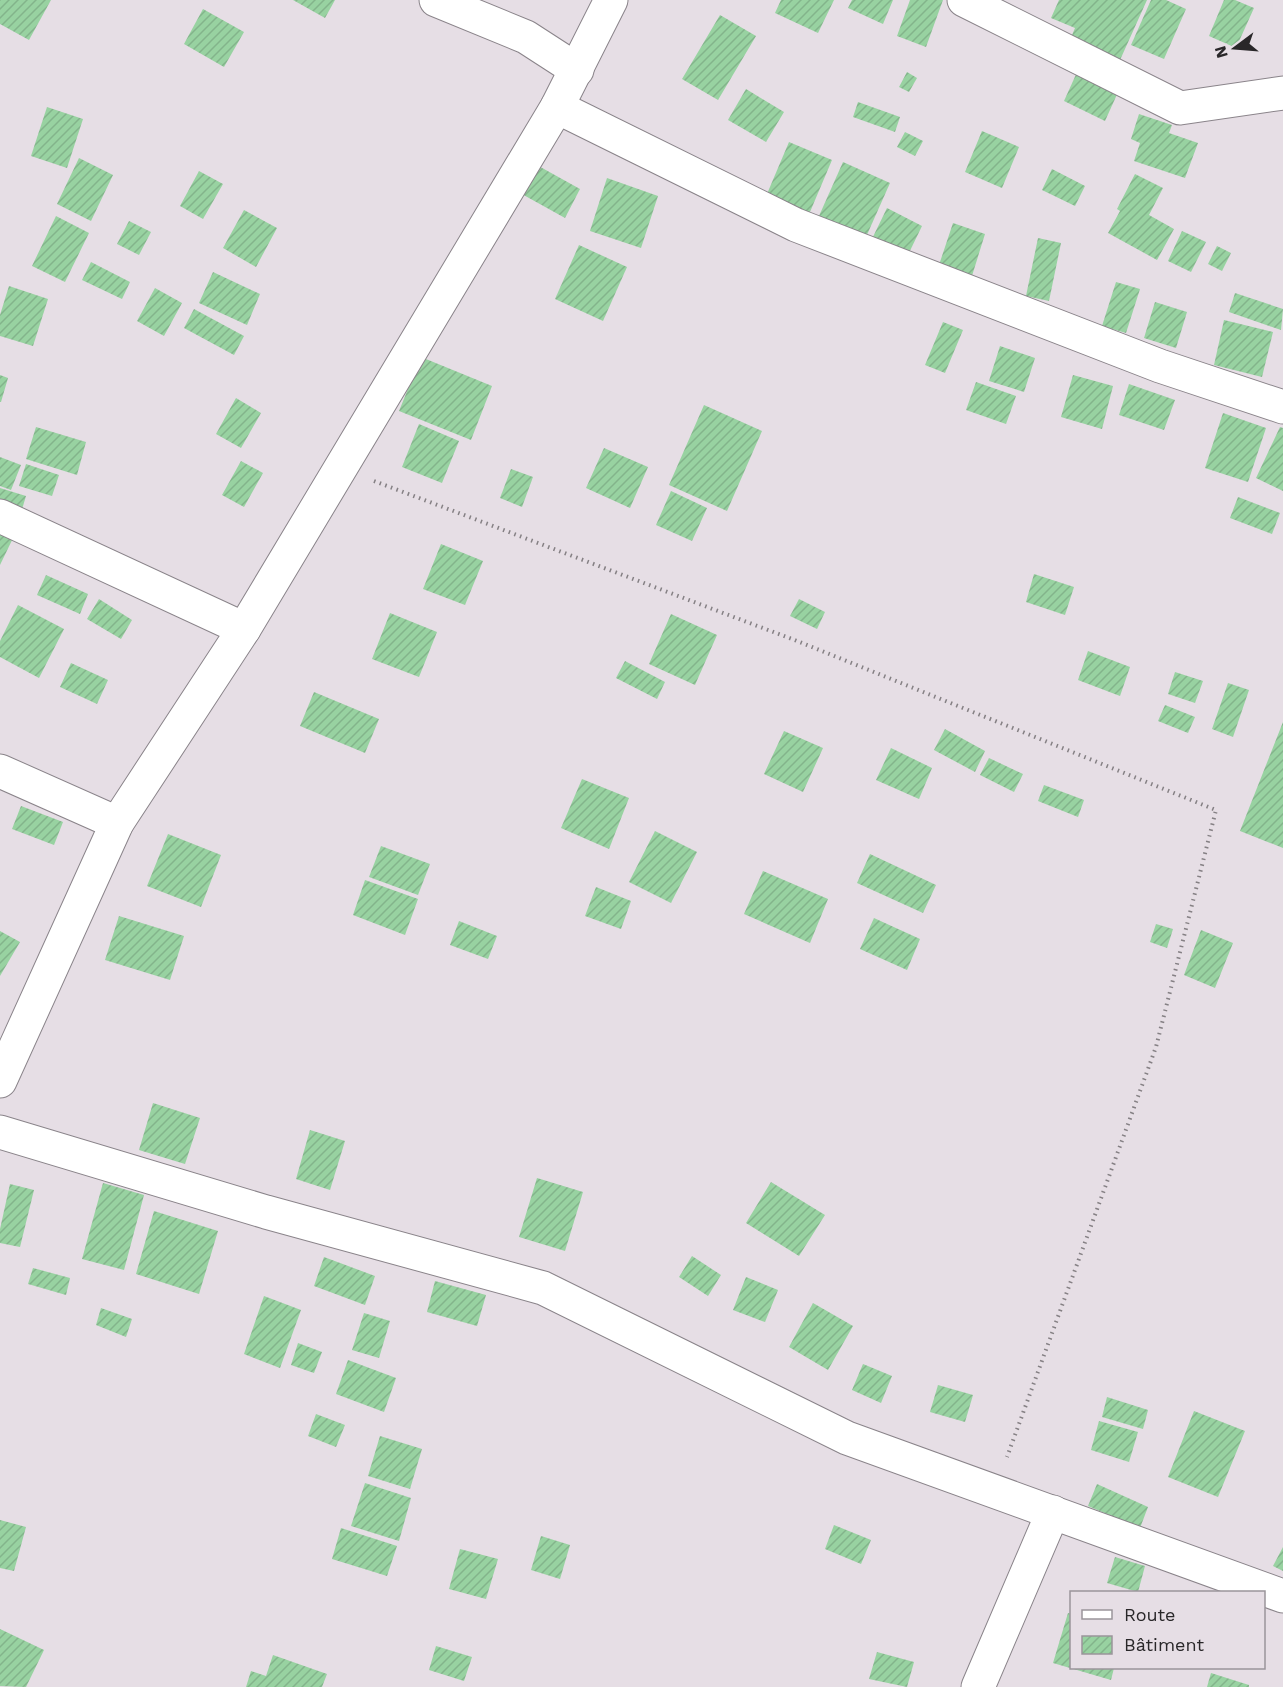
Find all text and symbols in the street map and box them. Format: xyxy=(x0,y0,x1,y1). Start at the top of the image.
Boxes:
north arrow xyxy=(1205,18,1265,78)
text: N xyxy=(1210,44,1232,60)
legend xyxy=(1070,1591,1265,1669)
text: Route xyxy=(1124,1604,1176,1625)
text: Bâtiment xyxy=(1124,1634,1204,1655)

